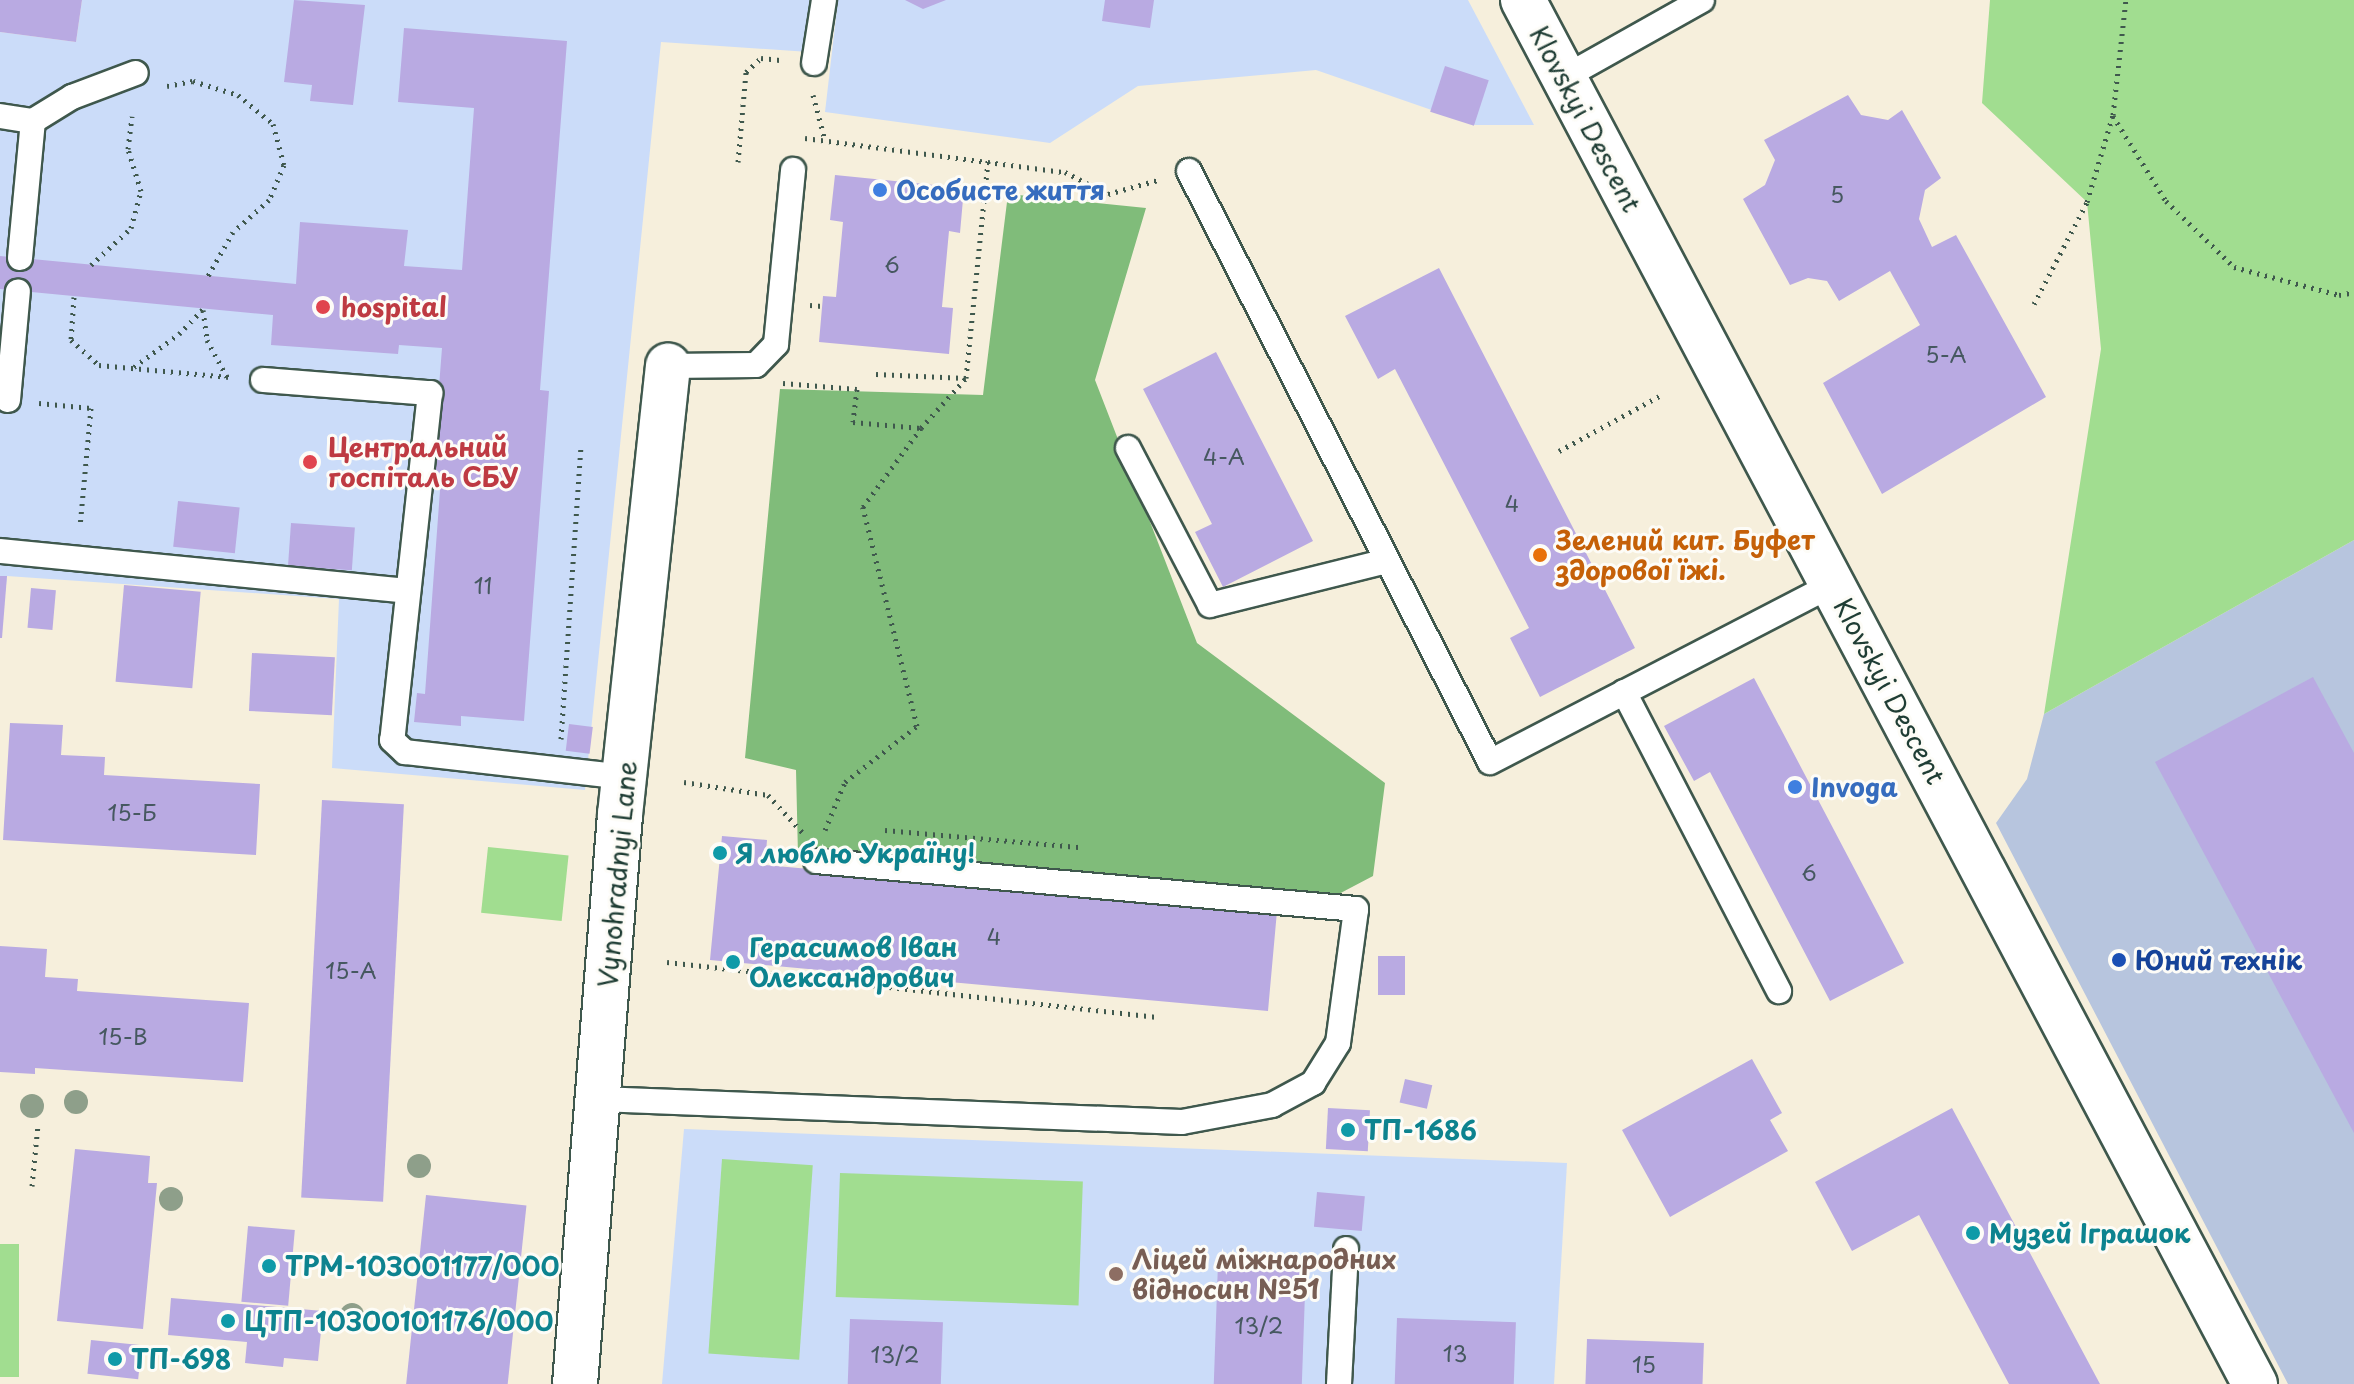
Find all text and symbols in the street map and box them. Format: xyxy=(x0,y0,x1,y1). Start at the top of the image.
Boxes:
street label: Klovskyi Descent xyxy=(1523,20,1649,218)
place label: Особисте життя xyxy=(896,174,1106,206)
marker: Особисте життя xyxy=(871,181,889,199)
house number: 5 xyxy=(1830,181,1844,207)
house number: 6 xyxy=(884,251,900,277)
place label: hospital xyxy=(341,291,447,323)
marker: hospital xyxy=(312,296,334,318)
house number: 5-А xyxy=(1925,341,1967,367)
place label: Центральний госпіталь СБУ xyxy=(328,431,518,492)
house number: 4-А xyxy=(1203,443,1245,469)
marker: Центральний госпіталь СБУ xyxy=(299,451,321,473)
house number: 4 xyxy=(1505,490,1519,516)
place label: Зелений кит. Буфет здорової їжі. xyxy=(1556,524,1817,586)
marker: Зелений кит. Буфет здорової їжі. xyxy=(1531,546,1549,564)
house number: 11 xyxy=(474,572,492,598)
street label: Klovskyi Descent xyxy=(1827,592,1953,790)
street label: Vynohradnyi Lane xyxy=(592,759,642,989)
place label: Invoga xyxy=(1811,771,1898,803)
marker: Invoga xyxy=(1786,778,1804,796)
house number: 15-Б xyxy=(108,799,156,825)
place label: Я люблю Україну! xyxy=(736,837,978,869)
marker: Я люблю Україну! xyxy=(711,844,729,862)
house number: 6 xyxy=(1801,859,1817,885)
house number: 4 xyxy=(987,923,1001,949)
place label: Герасимов Іван Олександрович xyxy=(749,931,957,992)
place label: Юний технік xyxy=(2135,944,2303,976)
marker: Юний технік xyxy=(2110,951,2128,969)
marker: Герасимов Іван Олександрович xyxy=(724,953,742,971)
house number: 15-А xyxy=(325,957,377,983)
house number: 15-В xyxy=(98,1023,148,1049)
place label: ТП-1686 xyxy=(1364,1114,1477,1146)
marker: ТП-1686 xyxy=(1339,1121,1357,1139)
place label: Музей Іграшок xyxy=(1989,1217,2191,1249)
marker: Музей Іграшок xyxy=(1964,1224,1982,1242)
place label: Ліцей міжнародних відносин №51 xyxy=(1132,1243,1397,1304)
place label: ТРМ-103001177/000 xyxy=(285,1250,559,1282)
marker: ТРМ-103001177/000 xyxy=(260,1257,278,1275)
marker: Ліцей міжнародних відносин №51 xyxy=(1107,1265,1125,1283)
place label: ЦТП-10300101176/000 xyxy=(244,1305,553,1337)
marker: ЦТП-10300101176/000 xyxy=(219,1312,237,1330)
house number: 13/2 xyxy=(1235,1312,1283,1338)
house number: 13 xyxy=(1443,1340,1467,1366)
house number: 13/2 xyxy=(871,1341,919,1367)
place label: ТП-698 xyxy=(131,1343,231,1375)
marker: ТП-698 xyxy=(106,1350,124,1368)
house number: 15 xyxy=(1632,1351,1656,1377)

